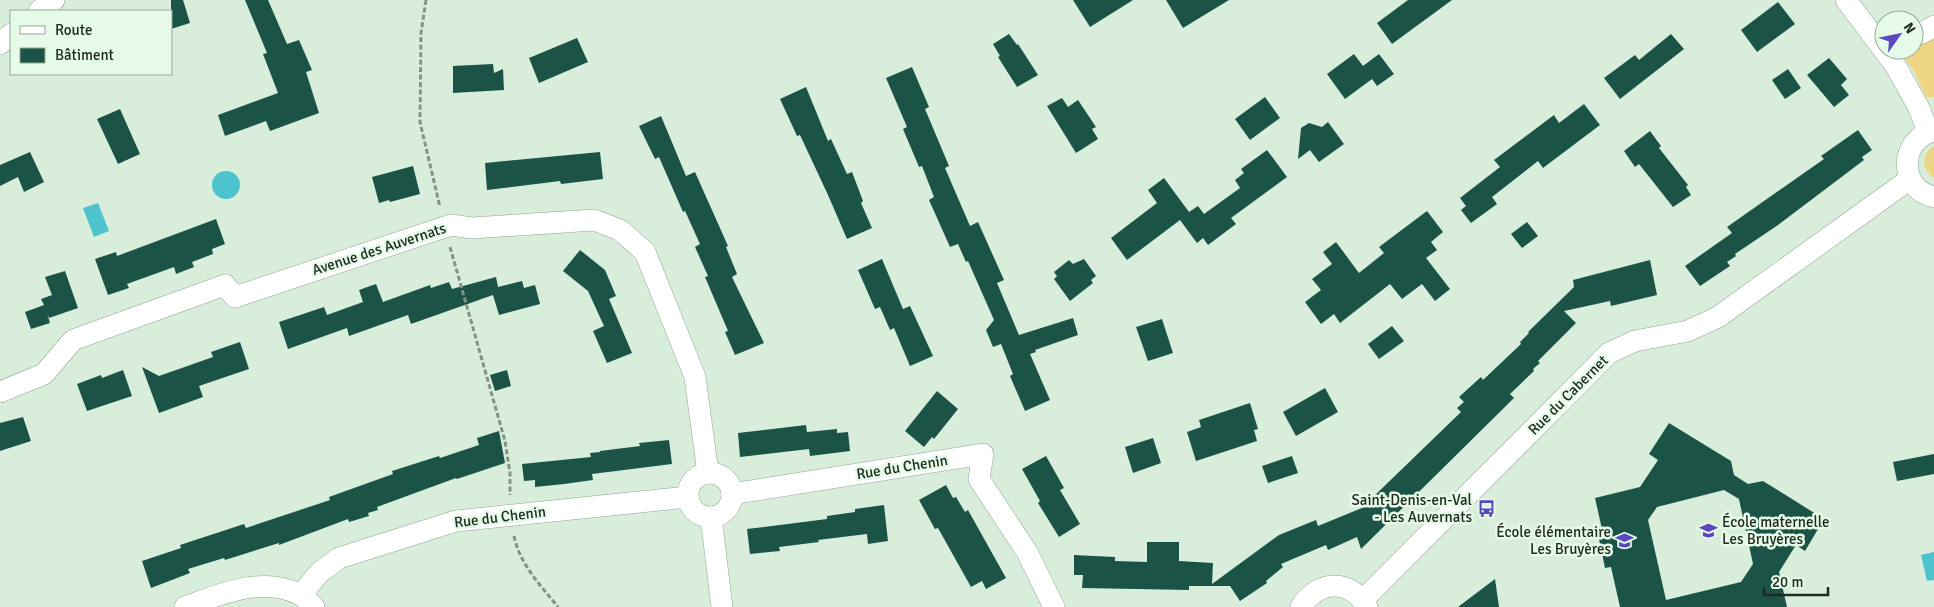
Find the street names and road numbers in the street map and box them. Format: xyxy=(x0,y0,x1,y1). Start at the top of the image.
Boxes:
street label: Avenue des Auvernats xyxy=(310,219,449,279)
street label: Rue du Cabernet xyxy=(1524,351,1612,439)
street label: Rue du Chenin xyxy=(855,451,949,483)
street label: Rue du Chenin xyxy=(453,502,547,532)

